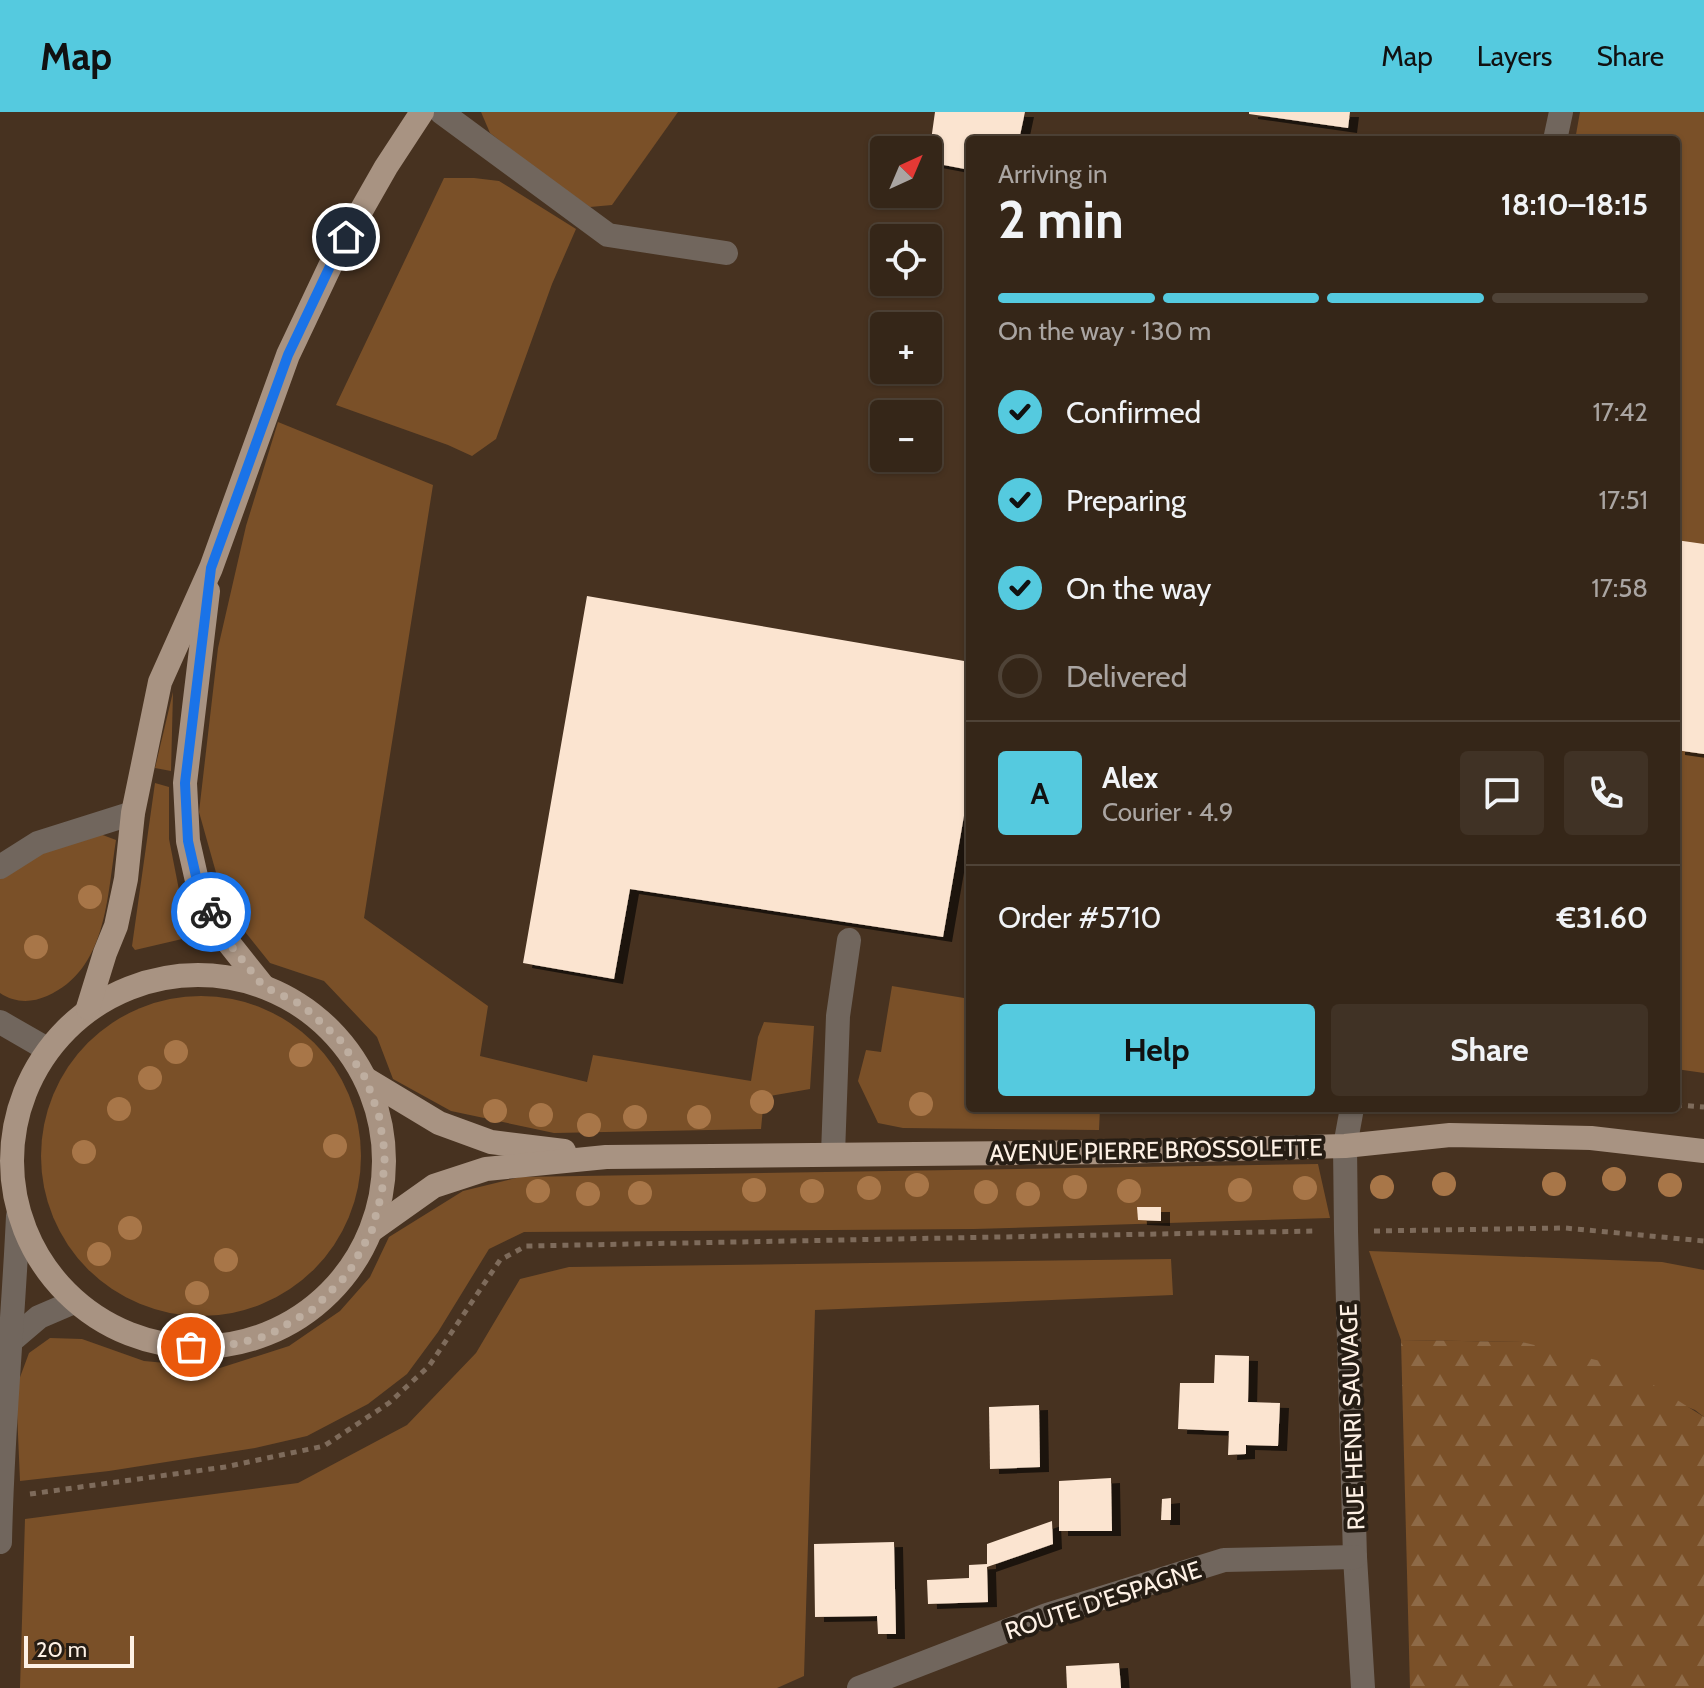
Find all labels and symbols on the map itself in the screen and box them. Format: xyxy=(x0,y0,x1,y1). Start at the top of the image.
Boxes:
north arrow xyxy=(870,136,942,208)
pin xyxy=(312,203,380,271)
courier xyxy=(171,872,251,952)
street label: AVENUE PIERRE BROSSOLETTE xyxy=(989,1133,1323,1167)
street label: RUE HENRI SAUVAGE xyxy=(1334,1303,1370,1531)
pin xyxy=(157,1313,225,1381)
street label: ROUTE D'ESPAGNE xyxy=(1001,1555,1205,1645)
scale bar xyxy=(24,1632,134,1668)

